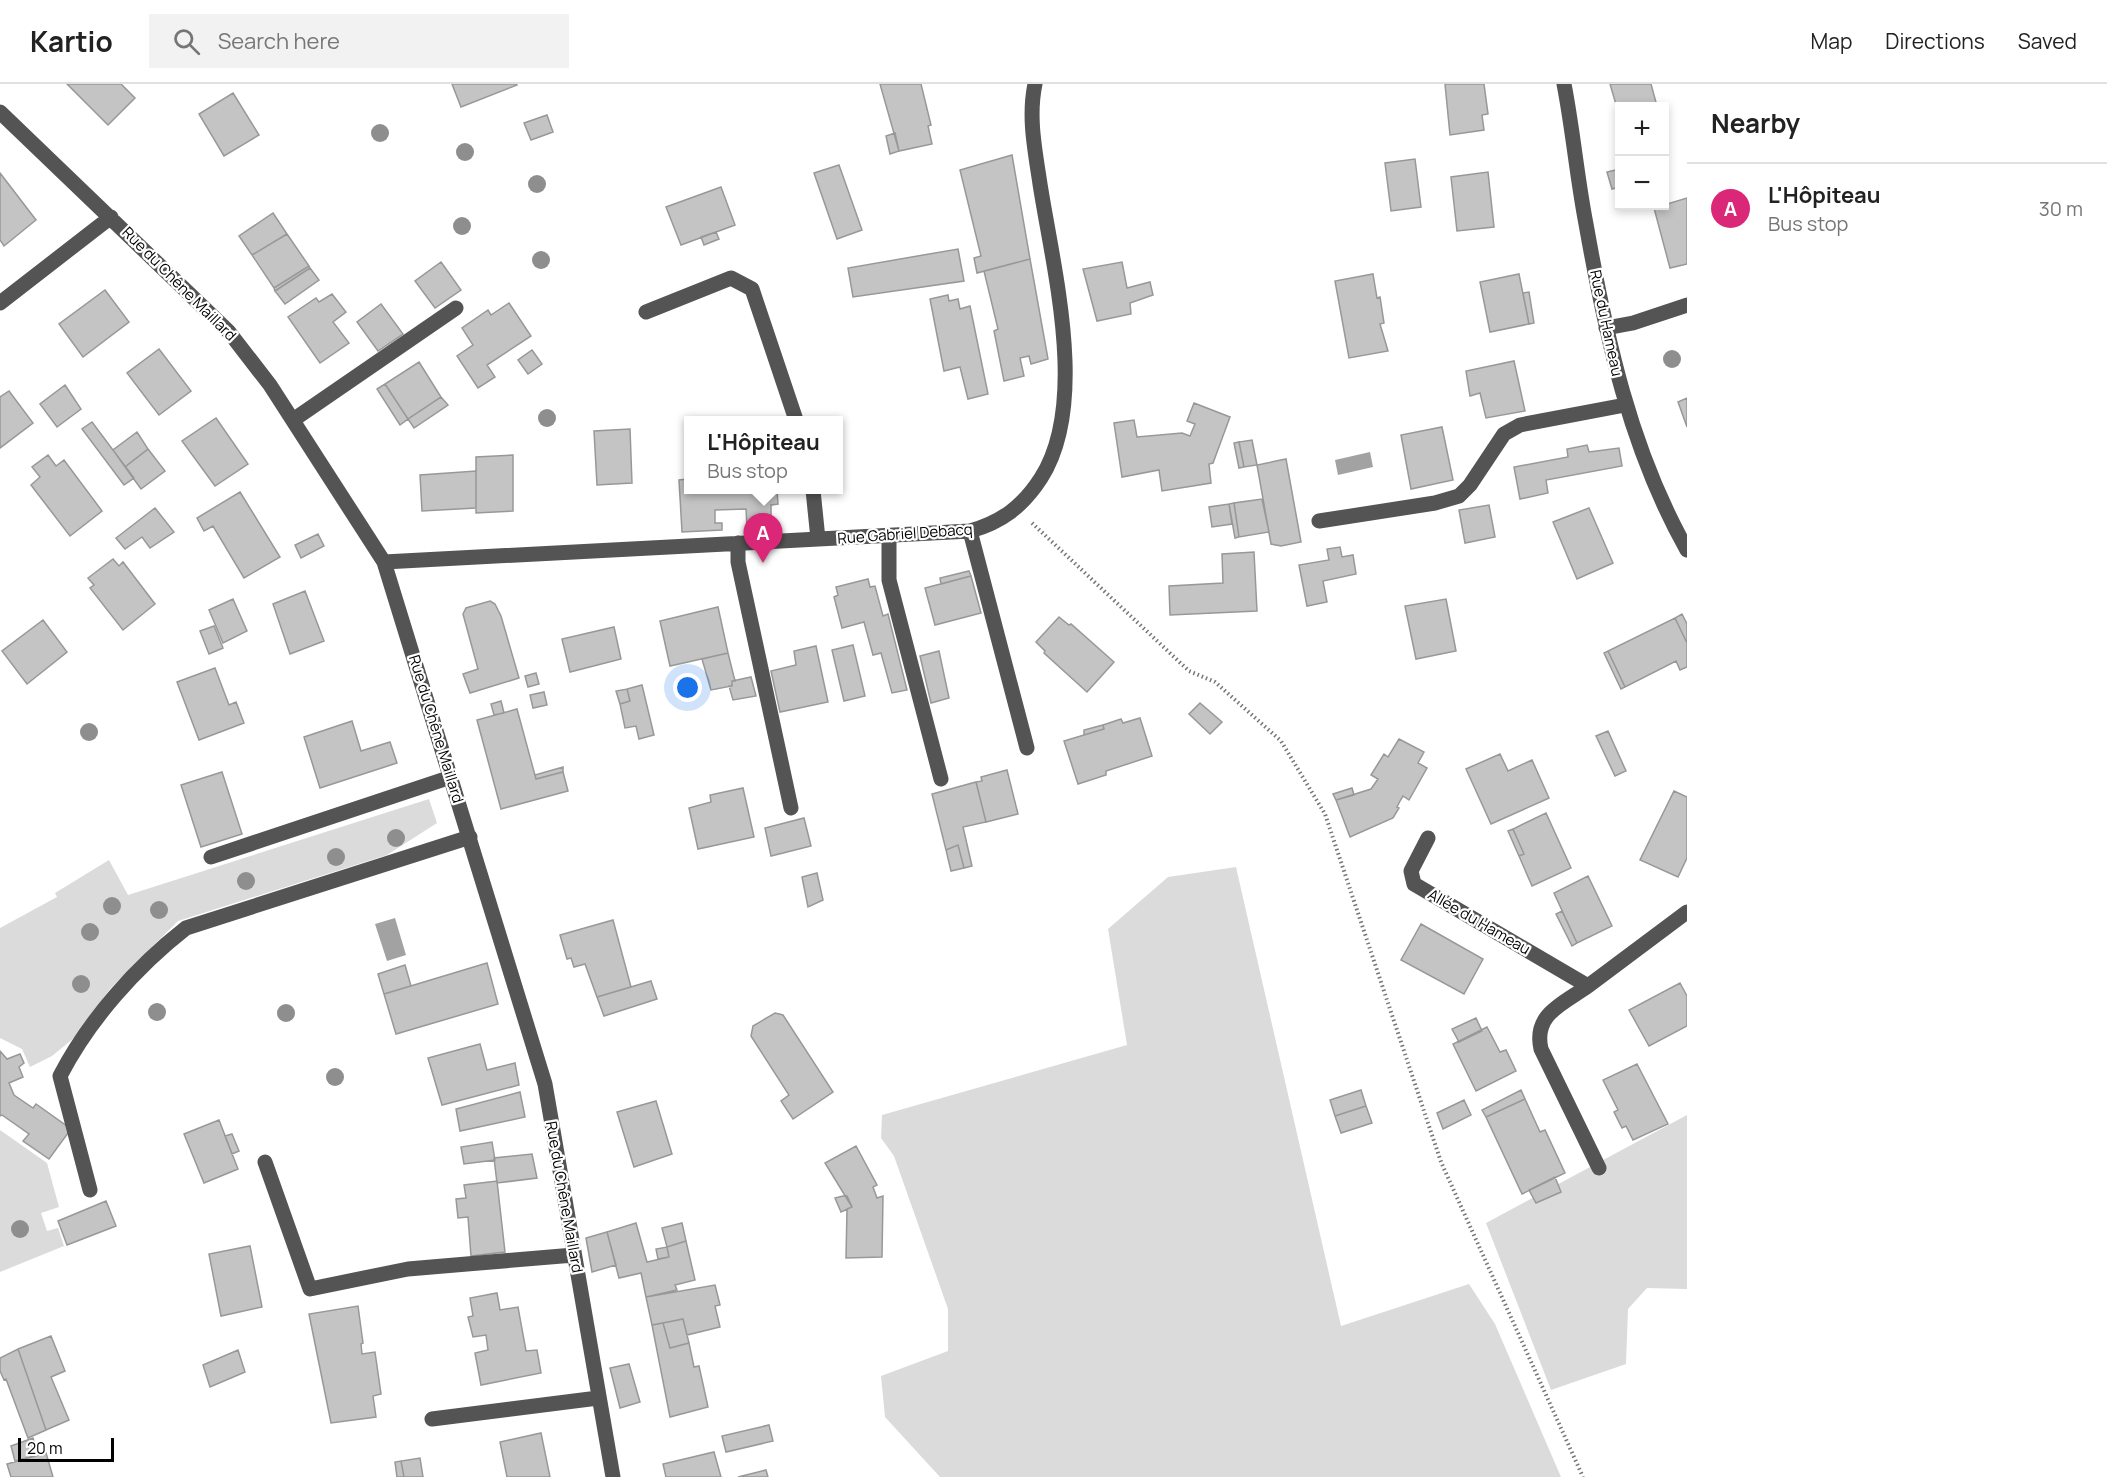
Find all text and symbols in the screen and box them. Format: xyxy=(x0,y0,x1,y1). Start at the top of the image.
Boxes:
search box xyxy=(149,14,569,68)
text: Kartio xyxy=(30,22,113,60)
icon: search xyxy=(170,25,203,58)
text: Search here xyxy=(218,26,340,56)
text: Map xyxy=(1811,27,1852,55)
text: Directions xyxy=(1885,27,1985,55)
text: Saved xyxy=(2018,27,2077,55)
map controls xyxy=(1615,102,1669,210)
button: + xyxy=(1615,102,1669,156)
text: Nearby xyxy=(1711,105,1800,141)
button: − xyxy=(1615,156,1669,210)
text: L'Hôpiteau xyxy=(1768,180,1880,210)
text: A xyxy=(1724,195,1737,222)
text: 30 m xyxy=(2039,195,2083,222)
text: Bus stop xyxy=(1768,210,1848,237)
street label: Rue du Chêne Maillard xyxy=(118,222,241,345)
street label: Rue du Hameau xyxy=(1585,268,1628,378)
popup xyxy=(684,416,843,494)
text: L'Hôpiteau xyxy=(707,427,820,457)
text: Bus stop xyxy=(707,457,788,484)
pin: A xyxy=(744,514,783,563)
street label: Rue Gabriel Debacq xyxy=(837,518,973,549)
street label: Rue du Chêne Maillard xyxy=(404,652,469,805)
your location xyxy=(673,673,702,702)
street label: Allée du Hameau xyxy=(1424,884,1534,959)
street label: Rue du Chêne Maillard xyxy=(541,1119,588,1274)
scale bar xyxy=(18,1435,114,1462)
text: 20 m xyxy=(27,1437,63,1459)

